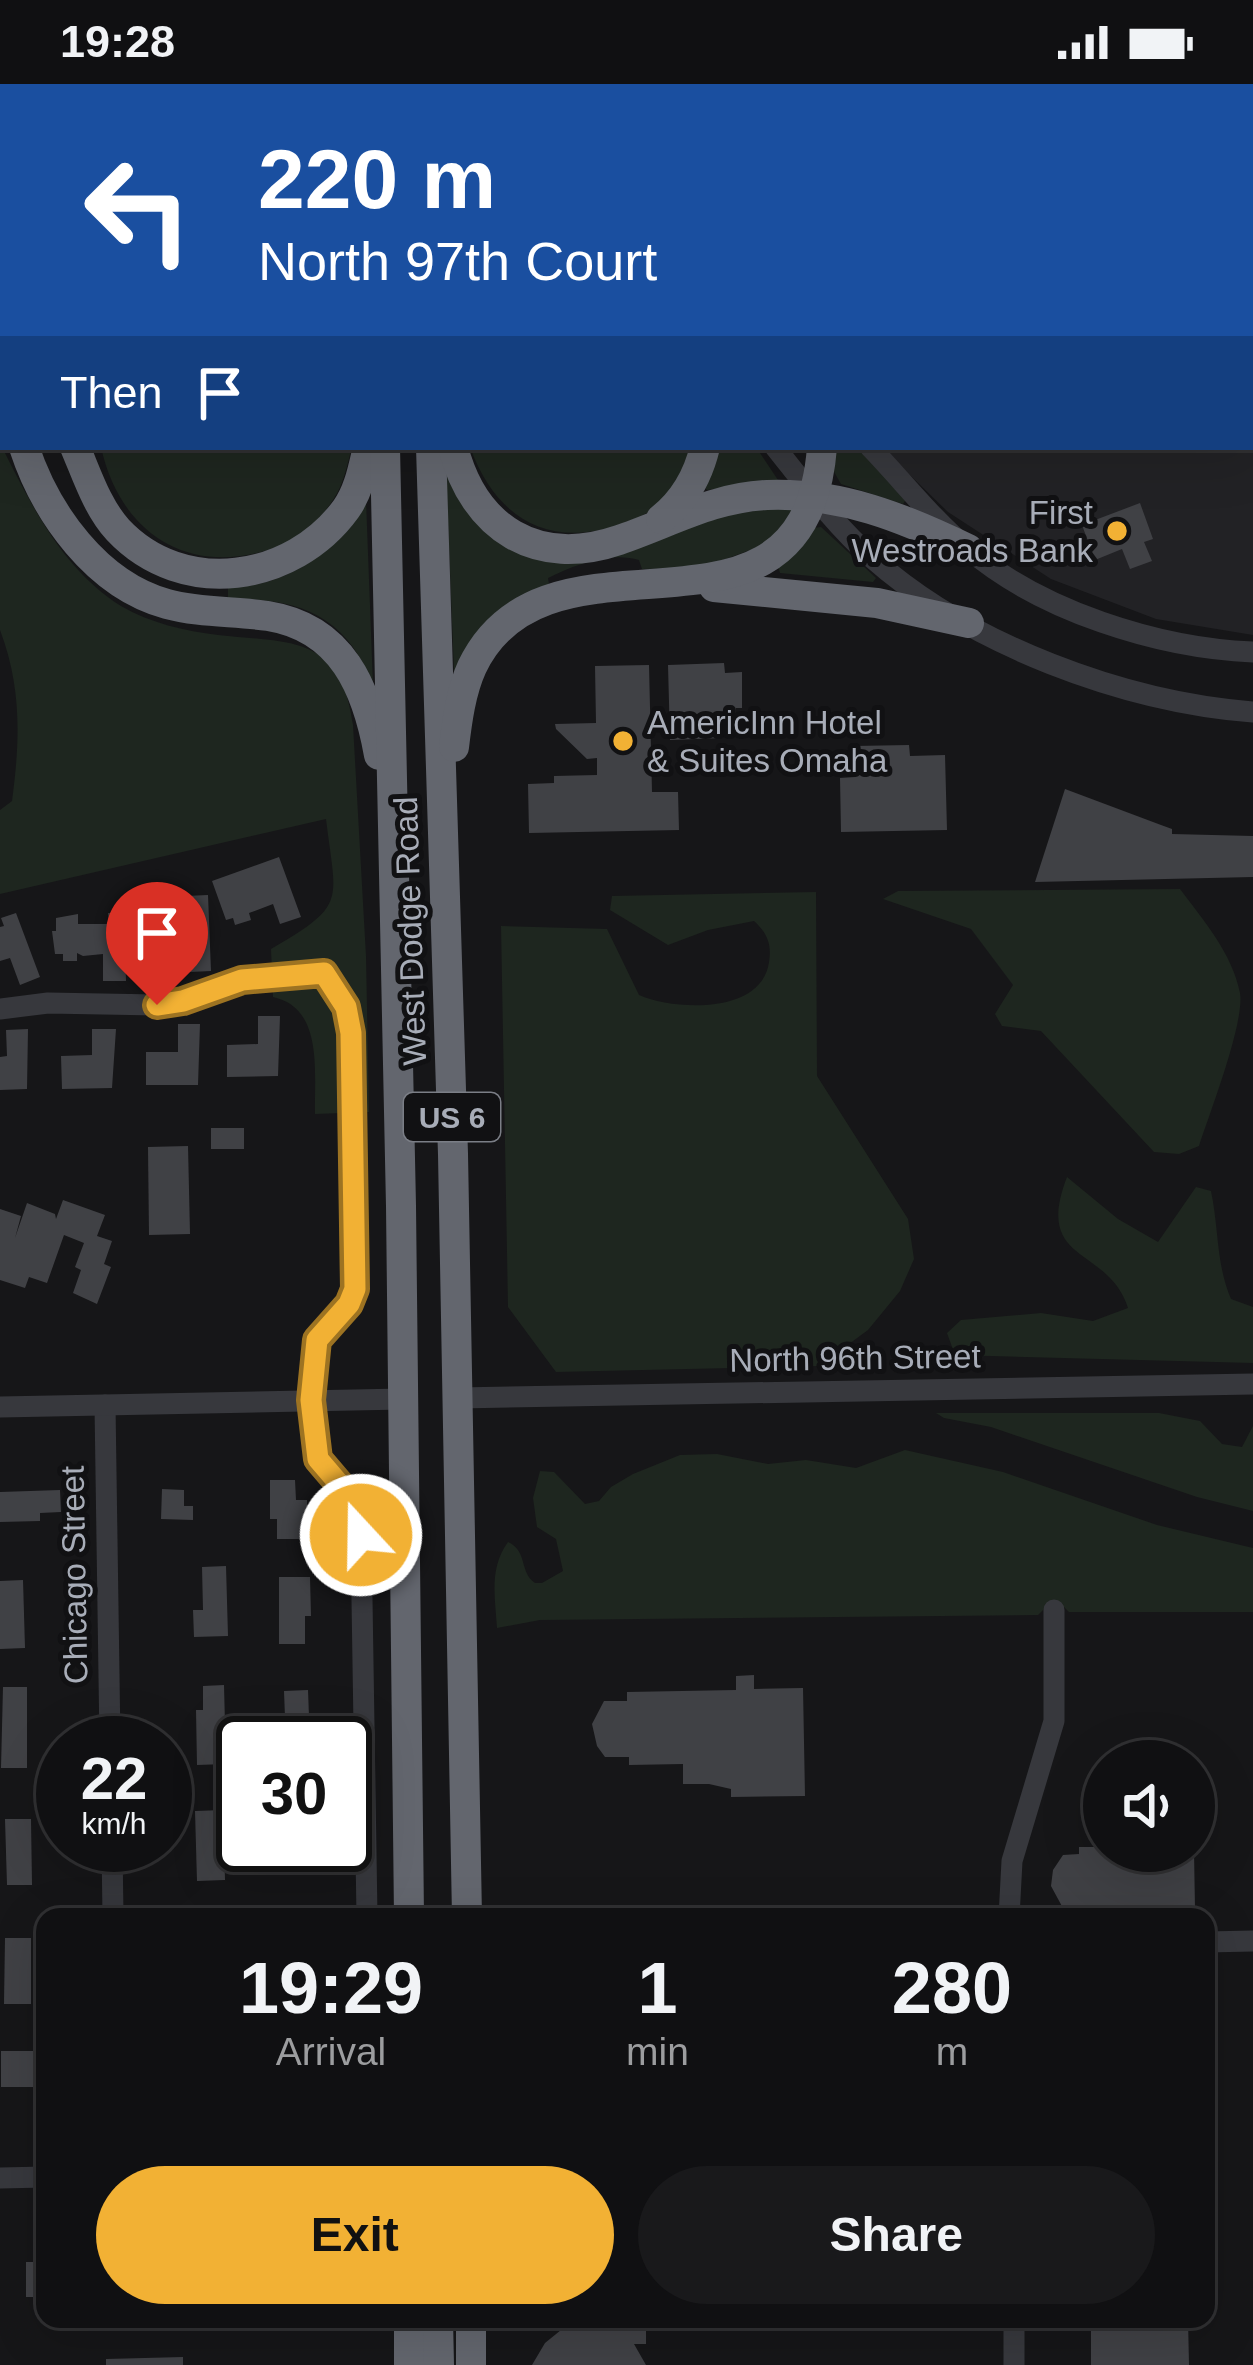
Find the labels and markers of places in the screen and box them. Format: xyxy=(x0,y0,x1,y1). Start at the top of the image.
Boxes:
place label: First Westroads Bank xyxy=(851,494,1093,569)
marker: First Westroads Bank xyxy=(1104,518,1130,544)
place label: AmericInn Hotel & Suites Omaha xyxy=(647,704,888,779)
marker: AmericInn Hotel & Suites Omaha xyxy=(610,728,636,754)
pin xyxy=(106,882,208,1005)

